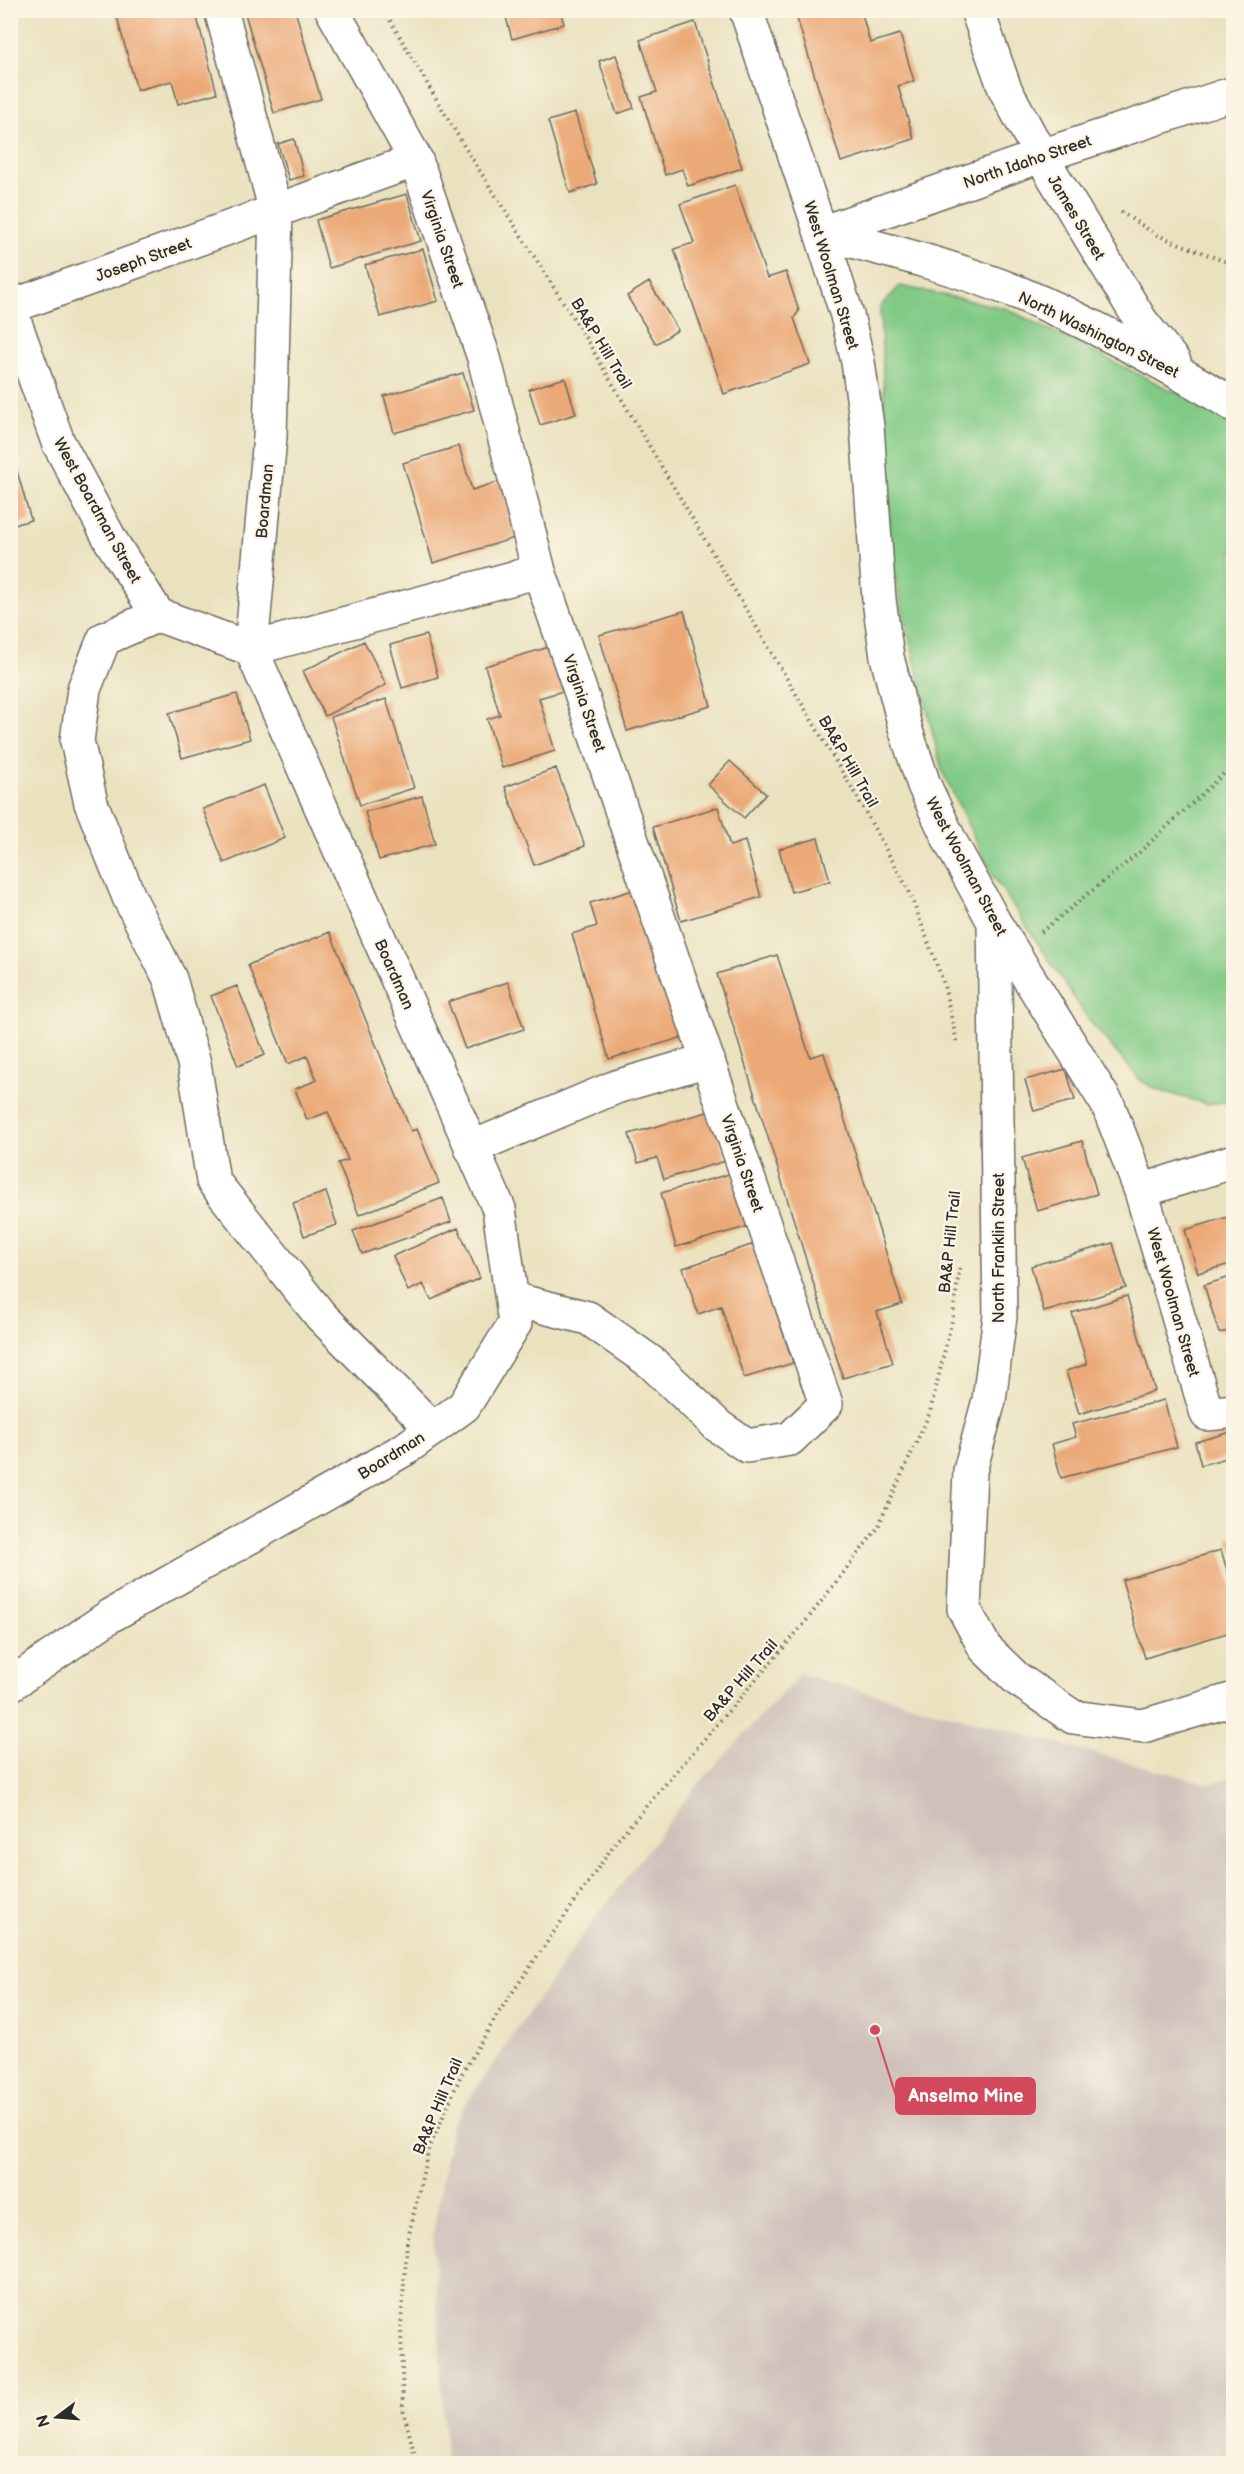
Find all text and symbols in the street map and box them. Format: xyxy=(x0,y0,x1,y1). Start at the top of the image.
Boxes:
street label: North Idaho Street xyxy=(961,132,1094,193)
street label: James Street xyxy=(1043,172,1109,264)
street label: Virginia Street xyxy=(416,188,467,291)
street label: West Woolman Street xyxy=(799,199,862,352)
street label: Joseph Street xyxy=(93,234,194,287)
street label: North Washington Street xyxy=(1015,288,1182,383)
street label: BA&P Hill Trail xyxy=(566,295,635,393)
street label: West Boardman Street xyxy=(49,435,145,587)
street label: Boardman xyxy=(253,463,278,539)
street label: Virginia Street xyxy=(558,652,609,755)
street label: BA&P Hill Trail xyxy=(814,712,882,811)
street label: West Woolman Street xyxy=(921,794,1010,939)
street label: Boardman xyxy=(370,936,418,1013)
street label: Virginia Street xyxy=(716,1112,767,1215)
street label: North Franklin Street xyxy=(990,1173,1009,1323)
street label: BA&P Hill Trail xyxy=(936,1190,965,1294)
street label: West Woolman Street xyxy=(1142,1226,1203,1379)
street label: Boardman xyxy=(355,1428,429,1484)
street label: BA&P Hill Trail xyxy=(700,1636,782,1726)
street label: BA&P Hill Trail xyxy=(410,2056,467,2158)
callout: Anselmo Mine xyxy=(896,2078,1035,2114)
text: Anselmo Mine xyxy=(907,2086,1024,2107)
north arrow xyxy=(27,2387,87,2447)
text: N xyxy=(33,2412,55,2429)

